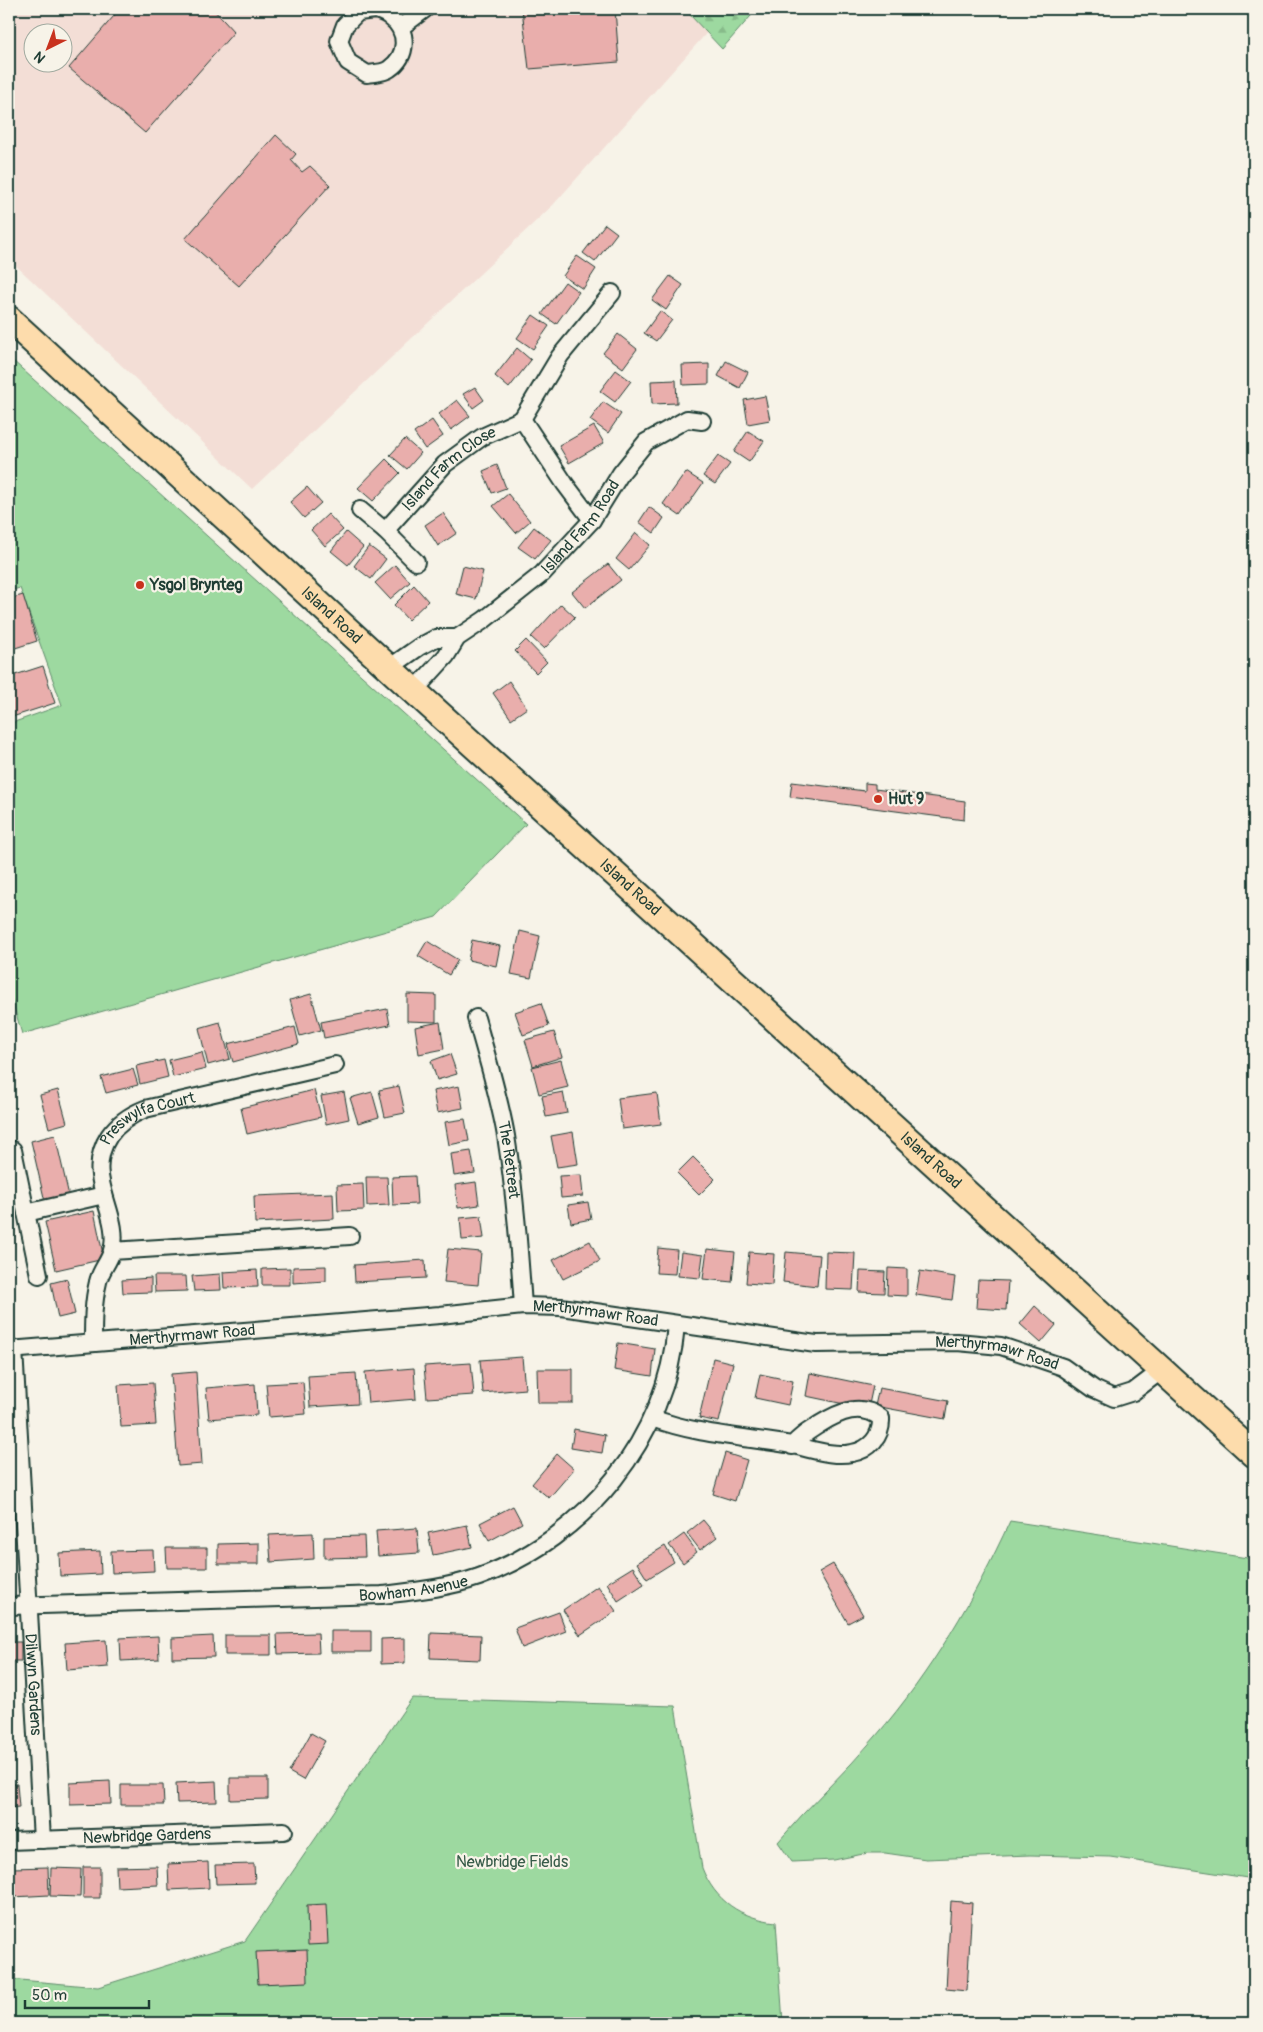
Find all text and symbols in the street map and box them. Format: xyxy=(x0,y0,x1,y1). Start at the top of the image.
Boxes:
north arrow xyxy=(22,22,72,72)
text: N xyxy=(30,48,49,67)
street label: Island Farm Close xyxy=(398,422,499,515)
street label: Island Farm Road xyxy=(537,476,624,578)
place label: Ysgol Brynteg xyxy=(149,575,242,595)
marker: Ysgol Brynteg xyxy=(134,579,146,591)
street label: Island Road xyxy=(297,582,366,648)
place label: Hut 9 xyxy=(888,789,924,809)
marker: Hut 9 xyxy=(872,793,884,805)
street label: Island Road xyxy=(595,854,665,920)
street label: Preswylfa Court xyxy=(96,1088,198,1149)
street label: The Retreat xyxy=(493,1119,524,1200)
street label: Island Road xyxy=(896,1127,966,1193)
street label: Merthyrmawr Road xyxy=(533,1296,660,1331)
street label: Merthyrmawr Road xyxy=(129,1320,256,1350)
street label: Merthyrmawr Road xyxy=(935,1332,1061,1375)
street label: Bowham Avenue xyxy=(358,1571,470,1606)
street label: Dilwyn Gardens xyxy=(20,1633,46,1736)
street label: Newbridge Gardens xyxy=(83,1824,211,1848)
park label: Newbridge Fields xyxy=(456,1852,568,1872)
scale bar xyxy=(25,1977,149,2009)
text: 50 m xyxy=(32,1986,67,2005)

